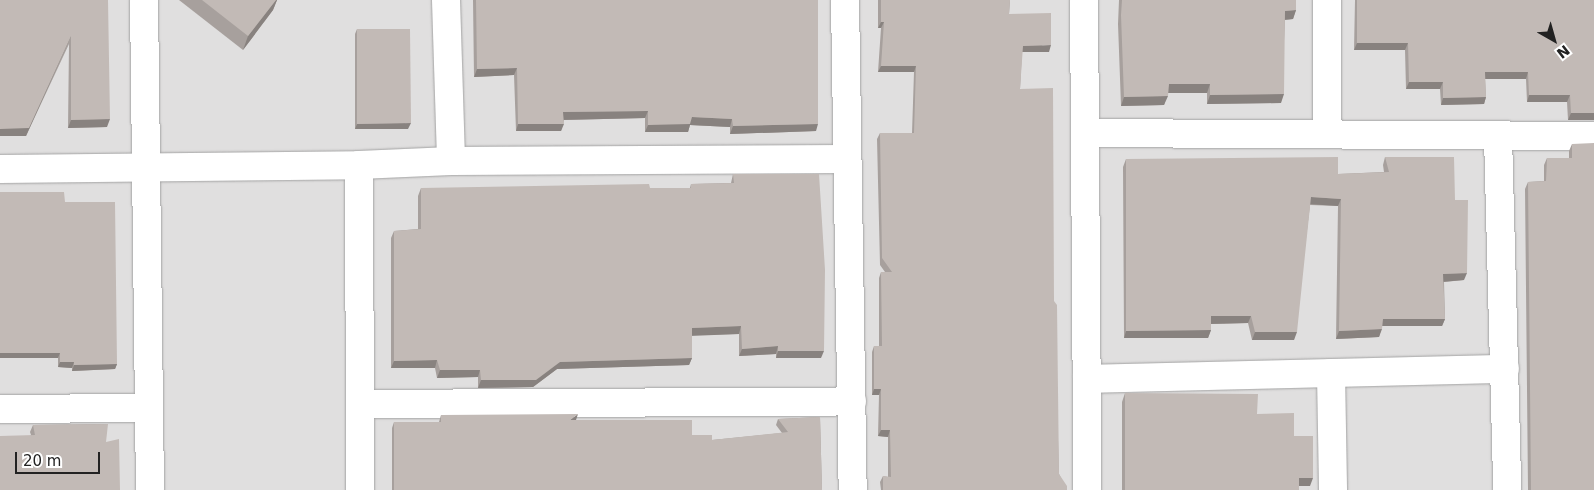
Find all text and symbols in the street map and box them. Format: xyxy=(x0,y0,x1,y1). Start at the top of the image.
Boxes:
north arrow xyxy=(1529,15,1579,65)
text: N xyxy=(1554,42,1573,62)
scale bar xyxy=(18,442,102,474)
text: 20 m xyxy=(23,452,61,470)

